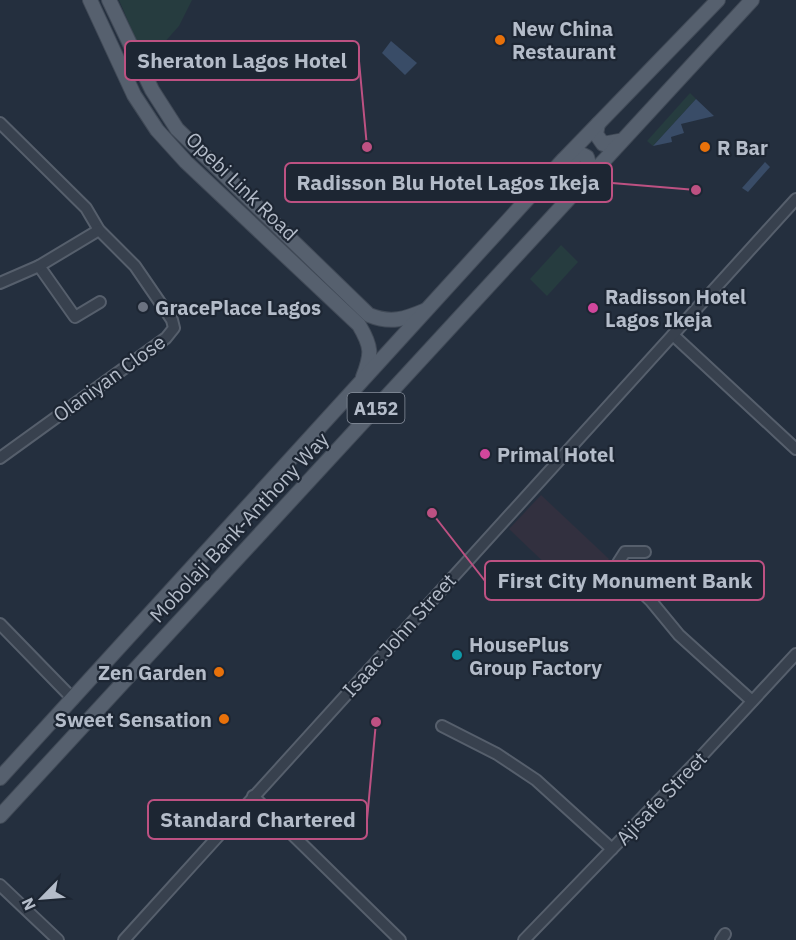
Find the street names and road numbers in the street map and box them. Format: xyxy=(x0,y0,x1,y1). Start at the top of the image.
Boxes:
street label: Opebi Link Road xyxy=(180,126,304,246)
street label: Olaniyan Close xyxy=(47,328,171,428)
road number: A152 xyxy=(348,393,404,423)
street label: Mobolaji Bank-Anthony Way xyxy=(143,426,335,628)
street label: Isaac John Street xyxy=(336,567,462,703)
street label: Ajisafe Street xyxy=(610,745,712,851)

